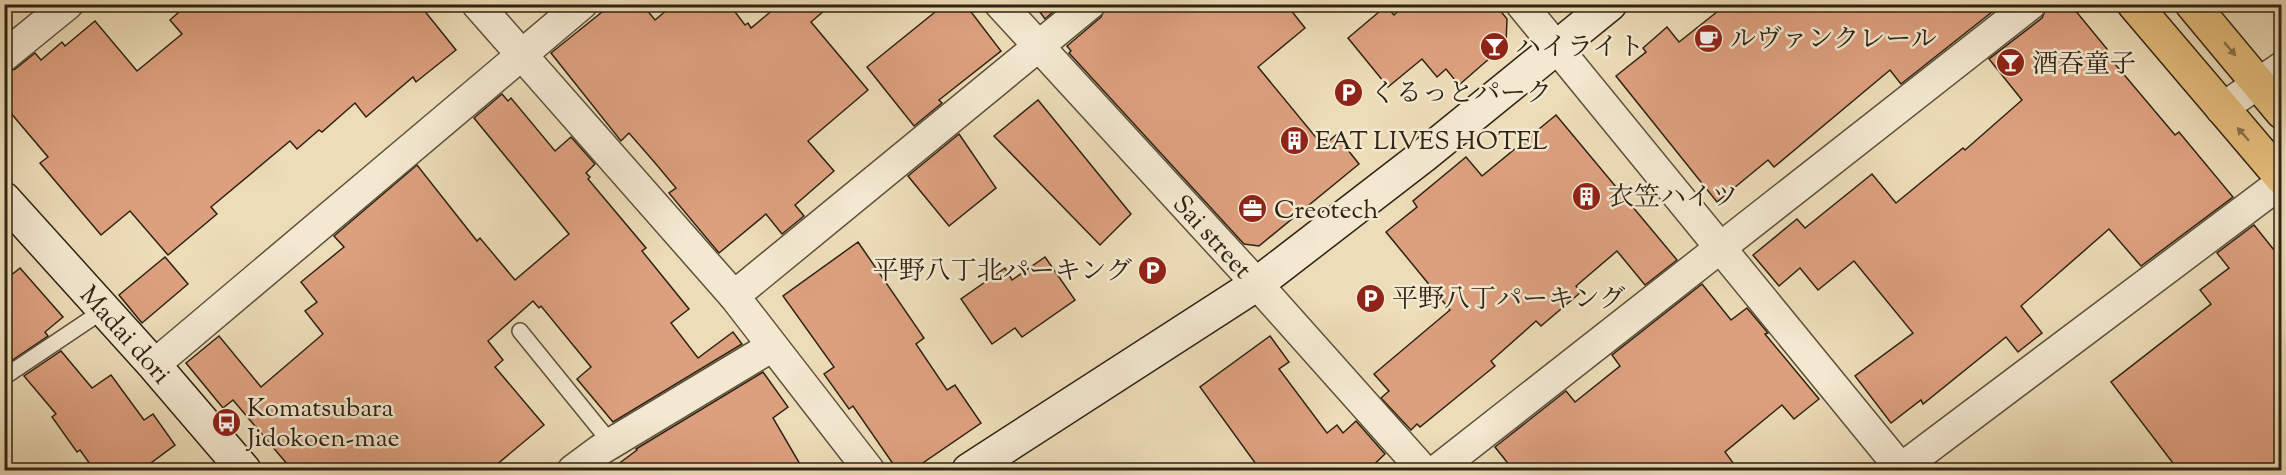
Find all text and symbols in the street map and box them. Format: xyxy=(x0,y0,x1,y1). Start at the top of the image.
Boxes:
cafe icon: ルヴァンクレール xyxy=(1693,22,1725,54)
place label: ルヴァンクレール xyxy=(1730,22,1937,59)
bar icon: ハイライト xyxy=(1478,30,1510,62)
place label: ハイライト xyxy=(1515,30,1644,67)
one-way arrow xyxy=(2223,42,2236,57)
bar icon: 酒吞童子 xyxy=(1995,47,2027,79)
place label: 酒吞童子 xyxy=(2032,47,2136,84)
parking icon: くるっとパーク xyxy=(1333,76,1365,108)
place label: くるっとパーク xyxy=(1370,76,1552,113)
building icon: EAT LIVES HOTEL xyxy=(1278,124,1310,156)
place label: EAT LIVES HOTEL xyxy=(1315,124,1548,161)
one-way arrow xyxy=(2237,127,2250,142)
building icon: 衣笠ハイツ xyxy=(1571,180,1603,212)
place label: 衣笠ハイツ xyxy=(1608,180,1738,217)
street label: Sai street xyxy=(1163,188,1259,288)
office icon: Creotech xyxy=(1237,193,1269,225)
place label: Creotech xyxy=(1274,193,1378,230)
place label: 平野八丁北パーキング xyxy=(873,254,1132,291)
parking icon: 平野八丁北パーキング xyxy=(1137,254,1169,286)
street label: Madai dori xyxy=(70,278,178,393)
parking icon: 平野八丁パーキング xyxy=(1355,282,1387,314)
place label: 平野八丁パーキング xyxy=(1392,282,1625,319)
place label: Komatsubara Jidokoen-mae xyxy=(245,391,400,458)
bus stop icon: Komatsubara Jidokoen-mae xyxy=(210,406,242,438)

